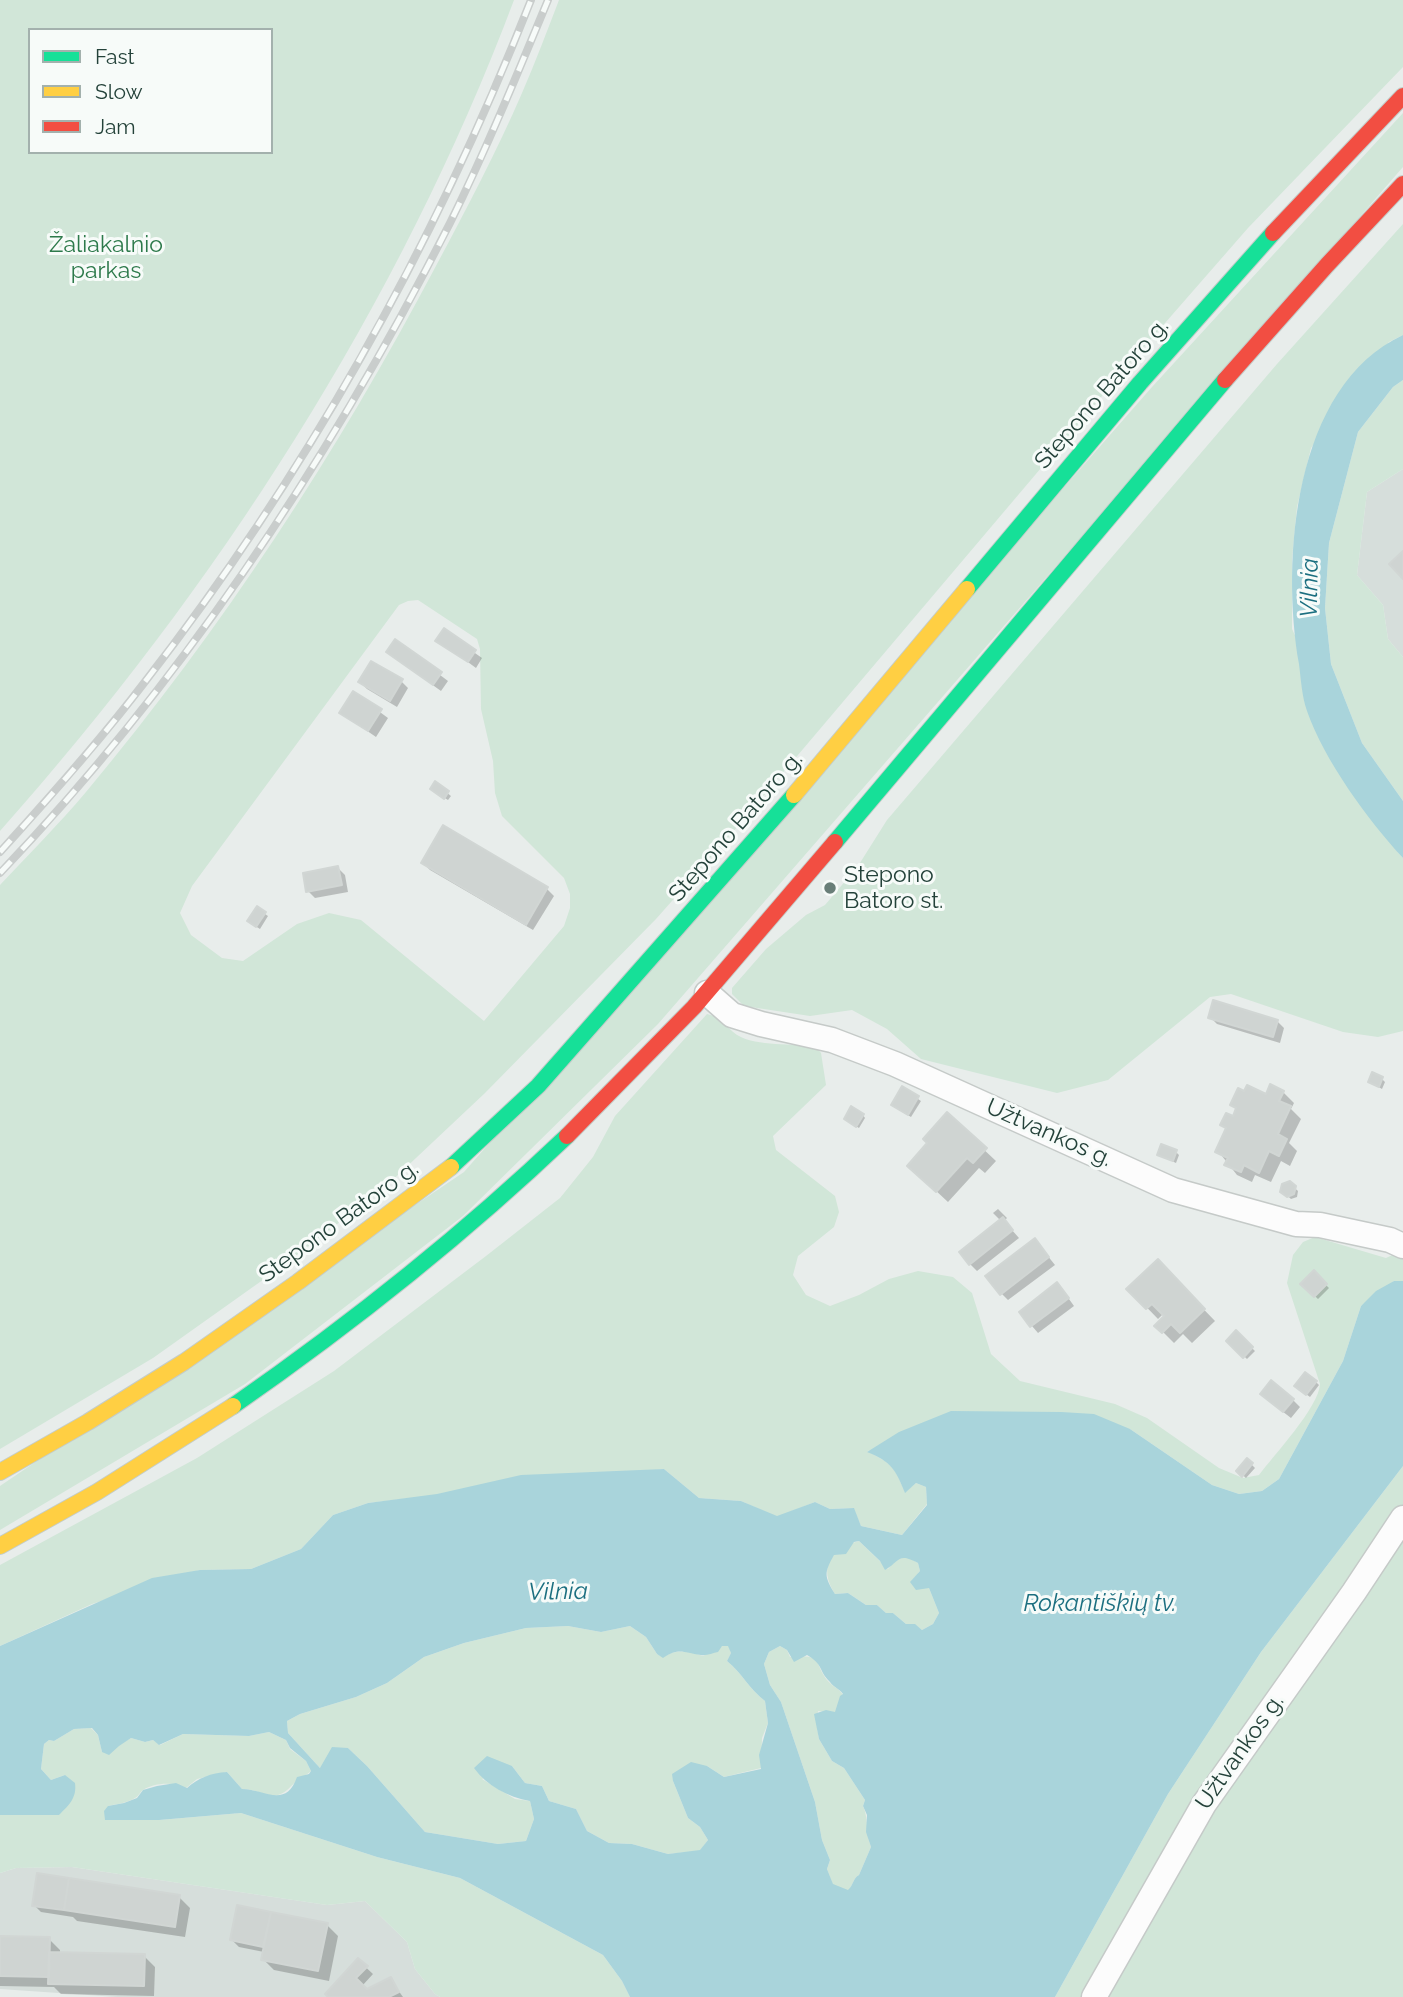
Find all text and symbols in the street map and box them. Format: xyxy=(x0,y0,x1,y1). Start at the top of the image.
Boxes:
legend xyxy=(28,28,273,154)
text: Fast xyxy=(95,44,135,69)
text: Slow xyxy=(95,79,143,104)
text: Jam xyxy=(95,114,136,139)
park label: Žaliakalnio parkas xyxy=(49,231,163,285)
street label: Stepono Batoro g. xyxy=(1029,313,1175,475)
water label: Vilnia xyxy=(1295,558,1325,618)
street label: Stepono Batoro g. xyxy=(663,746,809,908)
place label: Stepono Batoro st. xyxy=(844,861,943,915)
marker: Stepono Batoro st. xyxy=(822,880,838,896)
street label: Užtvankos g. xyxy=(982,1093,1116,1173)
street label: Stepono Batoro g. xyxy=(254,1155,424,1289)
water label: Vilnia xyxy=(528,1577,588,1607)
water label: Rokantiškių tv. xyxy=(1024,1590,1176,1618)
street label: Užtvankos g. xyxy=(1190,1689,1290,1815)

